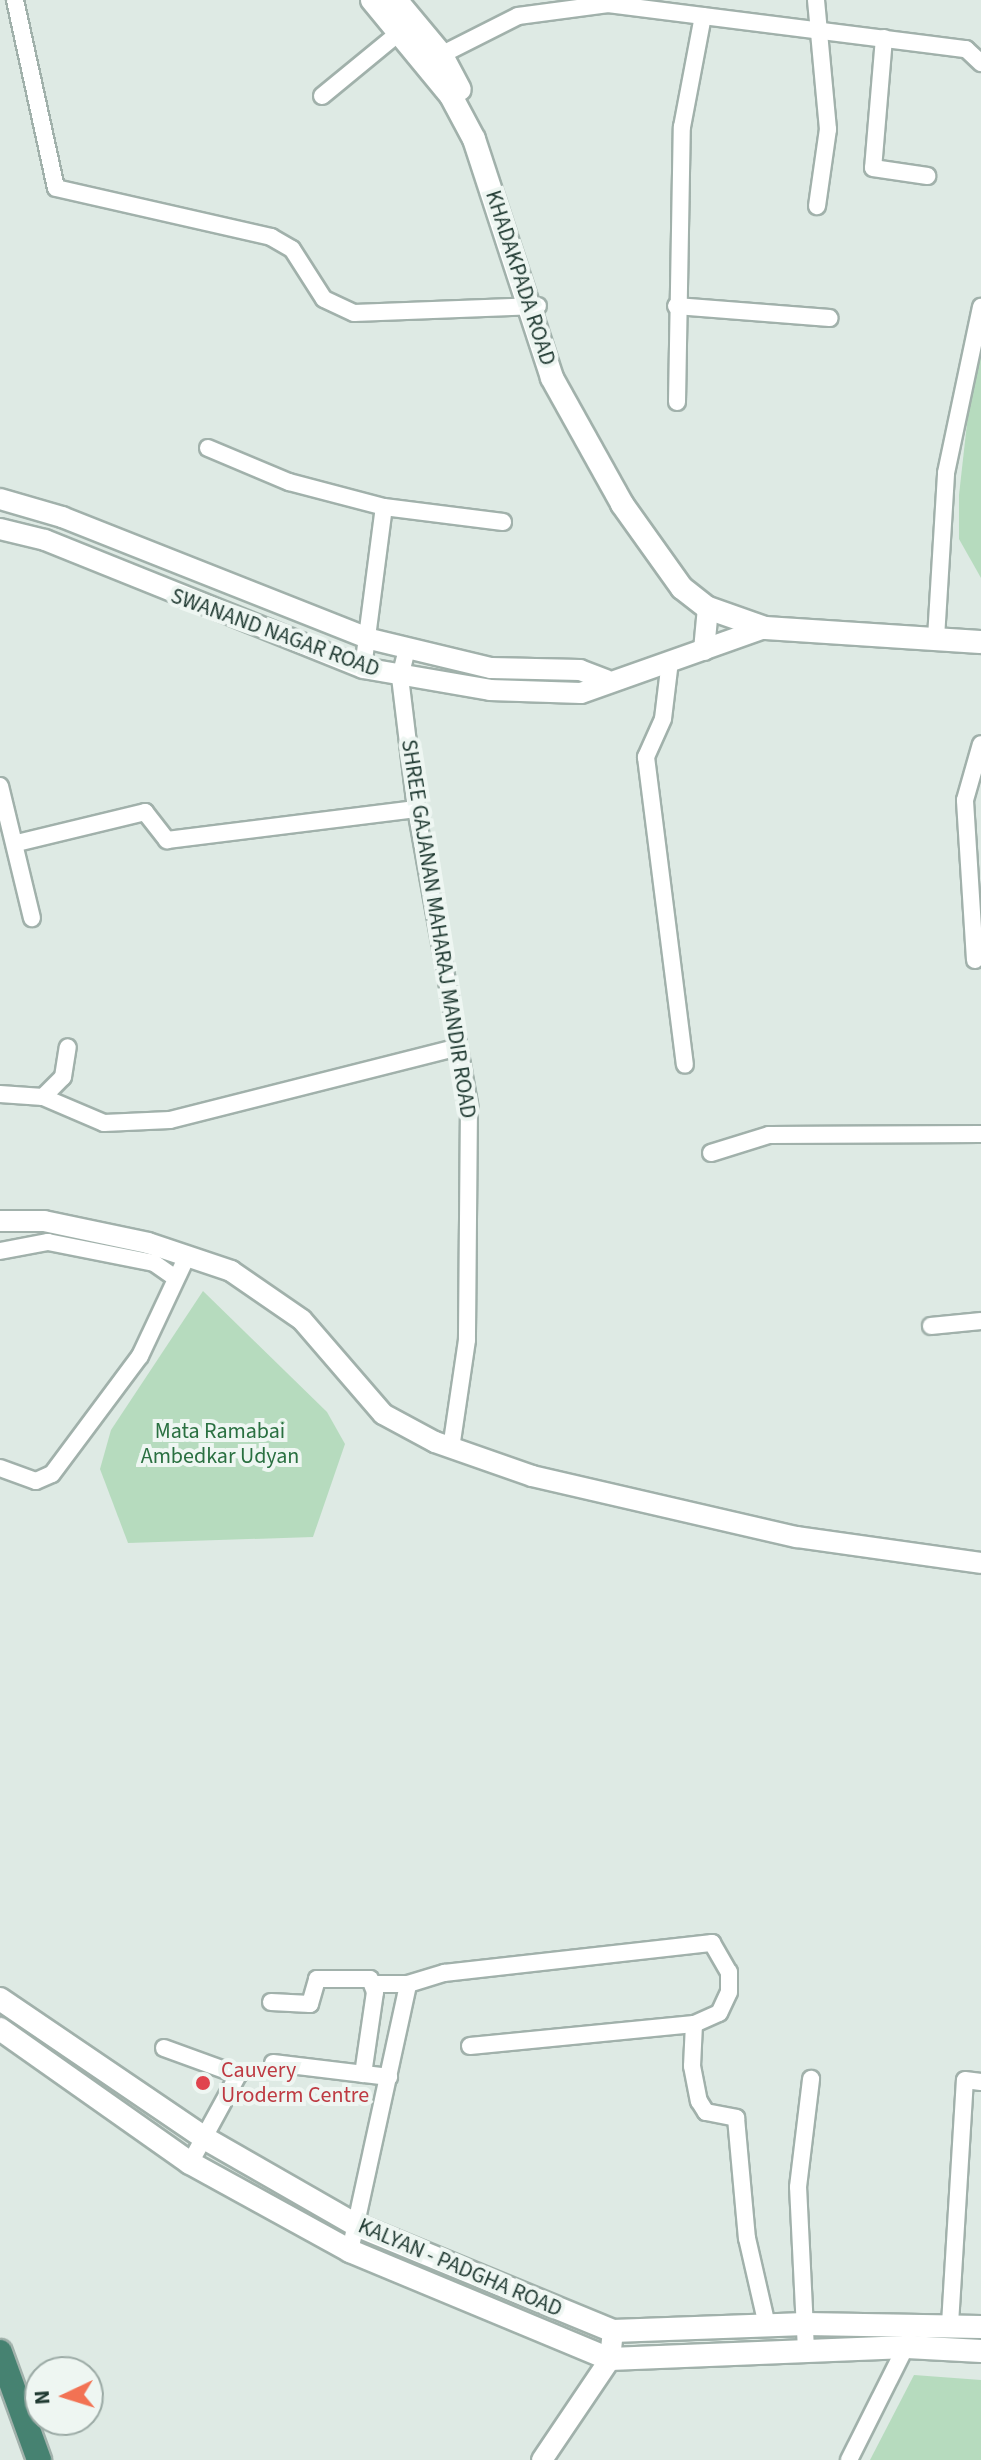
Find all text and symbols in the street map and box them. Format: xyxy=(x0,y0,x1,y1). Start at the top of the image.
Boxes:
street label: KHADAKPADA ROAD xyxy=(479,187,561,369)
street label: SWANAND NAGAR ROAD xyxy=(167,583,383,683)
street label: SHREE GAJANAN MAHARAJ MANDIR ROAD xyxy=(395,738,481,1120)
park label: Mata Ramabai Ambedkar Udyan xyxy=(141,1418,299,1470)
place label: Cauvery Uroderm Centre xyxy=(221,2057,369,2108)
marker: Cauvery Uroderm Centre xyxy=(192,2072,214,2094)
street label: KALYAN - PADGHA ROAD xyxy=(354,2213,566,2323)
north arrow xyxy=(24,2356,104,2436)
text: N xyxy=(26,2389,59,2406)

